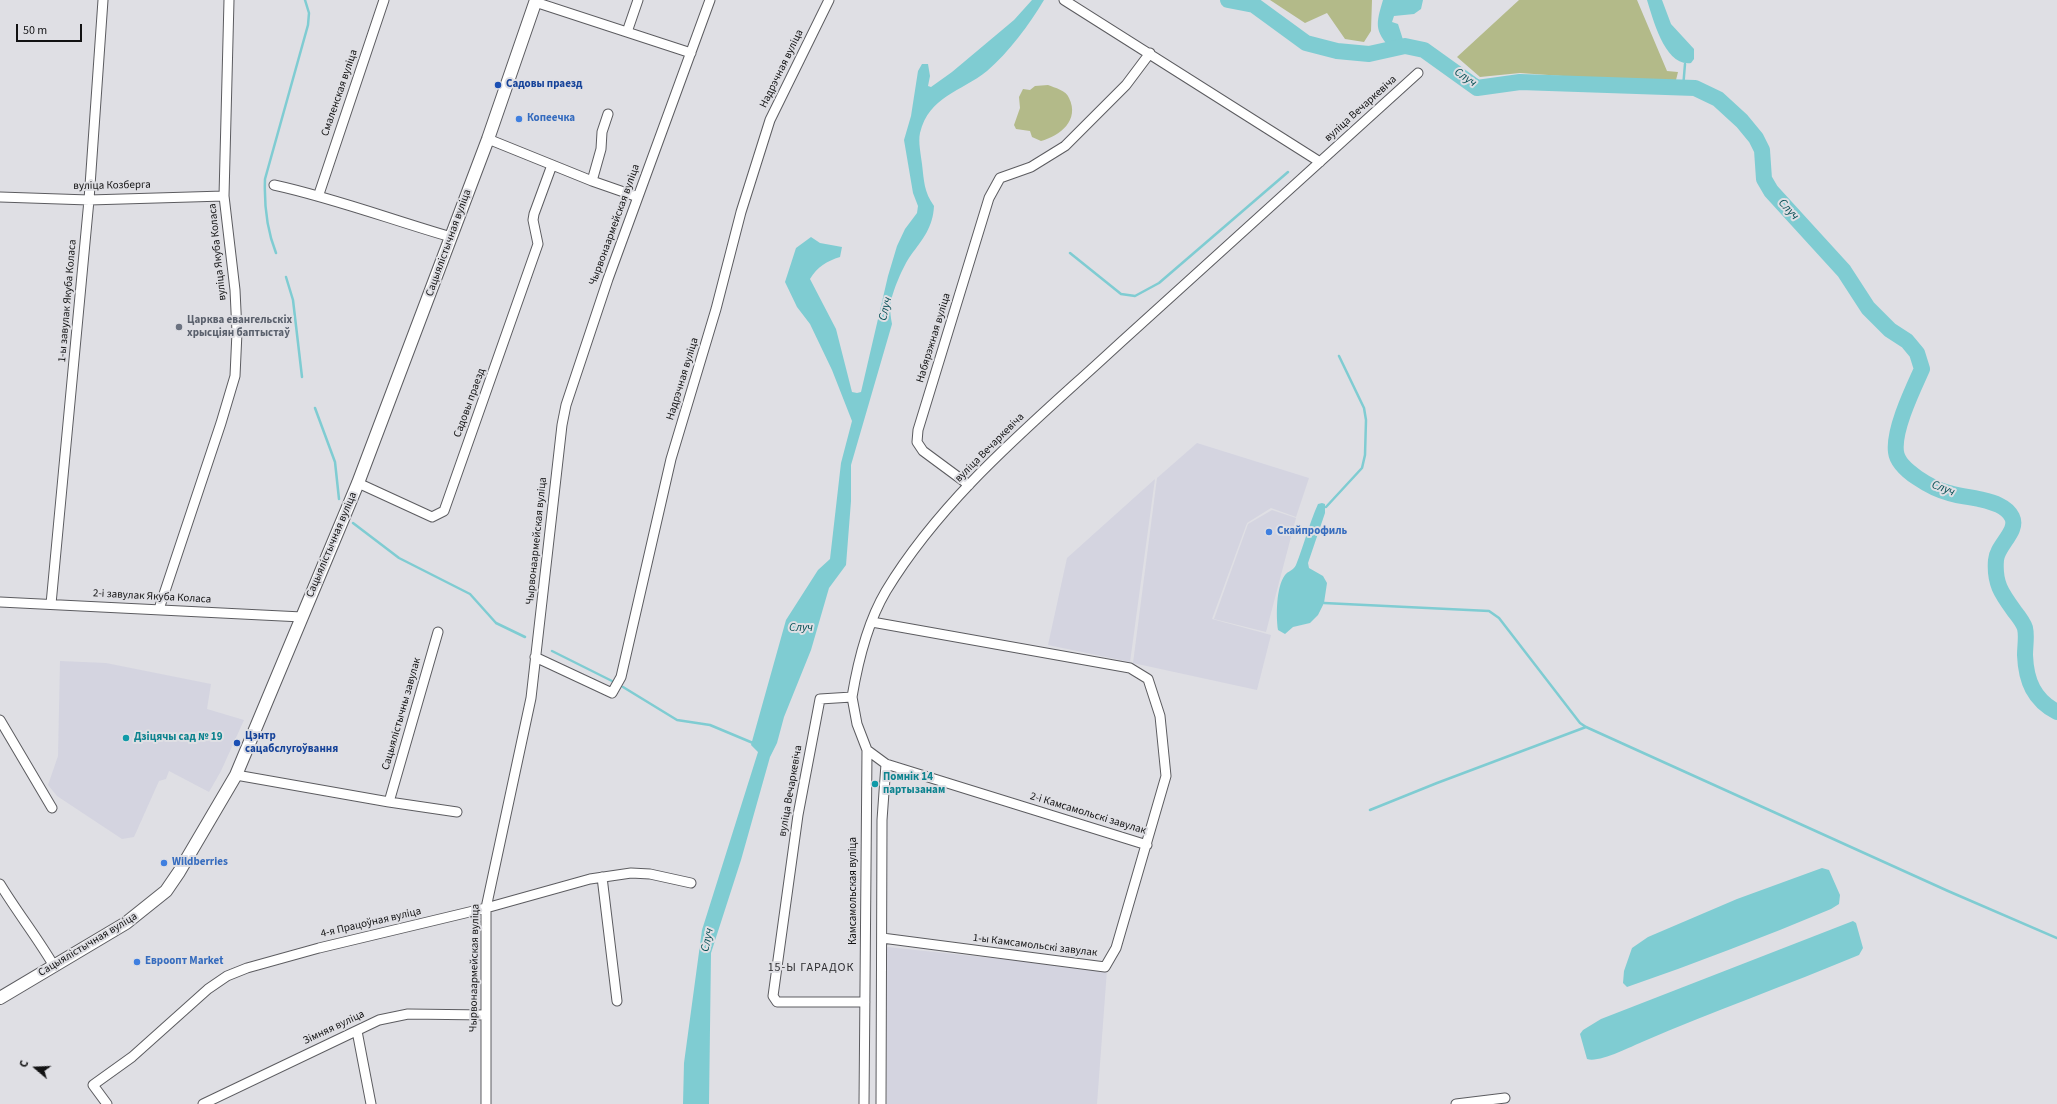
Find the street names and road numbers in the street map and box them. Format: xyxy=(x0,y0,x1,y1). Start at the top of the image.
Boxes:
street label: Надрэчная вуліца xyxy=(757,28,807,110)
street label: Смаленская вуліца xyxy=(319,48,361,138)
street label: вуліца Вечаркевіча xyxy=(1322,73,1400,145)
street label: Чырвонаармейская вуліца xyxy=(587,162,643,288)
street label: вуліца Козберга xyxy=(73,179,151,193)
street label: Сацыялістычная вуліца xyxy=(423,188,475,298)
street label: вуліца Якуба Коласа xyxy=(206,203,230,301)
street label: 1-ы завулак Якуба Коласа xyxy=(56,239,80,363)
street label: Набярэжная вуліца xyxy=(914,292,954,384)
street label: Надрэчная вуліца xyxy=(664,336,702,422)
street label: Садовы праезд xyxy=(451,367,489,439)
street label: вуліца Вечаркевіча xyxy=(953,411,1027,485)
street label: Чырвонаармейская вуліца xyxy=(524,477,550,605)
street label: Сацыялістычная вуліца xyxy=(304,490,360,600)
street label: 2-і завулак Якуба Коласа xyxy=(92,587,212,607)
street label: Сацыялістычны завулак xyxy=(380,656,424,772)
street label: вуліца Вечаркевіча xyxy=(776,744,806,838)
street label: 2-і Камсамольскі завулак xyxy=(1028,790,1148,838)
street label: Камсамольская вуліца xyxy=(847,837,861,945)
street label: Чырвонаармейская вуліца xyxy=(467,904,483,1032)
street label: 4-я Працоўная вуліца xyxy=(319,905,423,941)
street label: Сацыялістычная вуліца xyxy=(36,910,140,980)
street label: 1-ы Камсамольскі завулак xyxy=(972,932,1098,960)
street label: Зімняя вуліца xyxy=(301,1008,367,1048)

